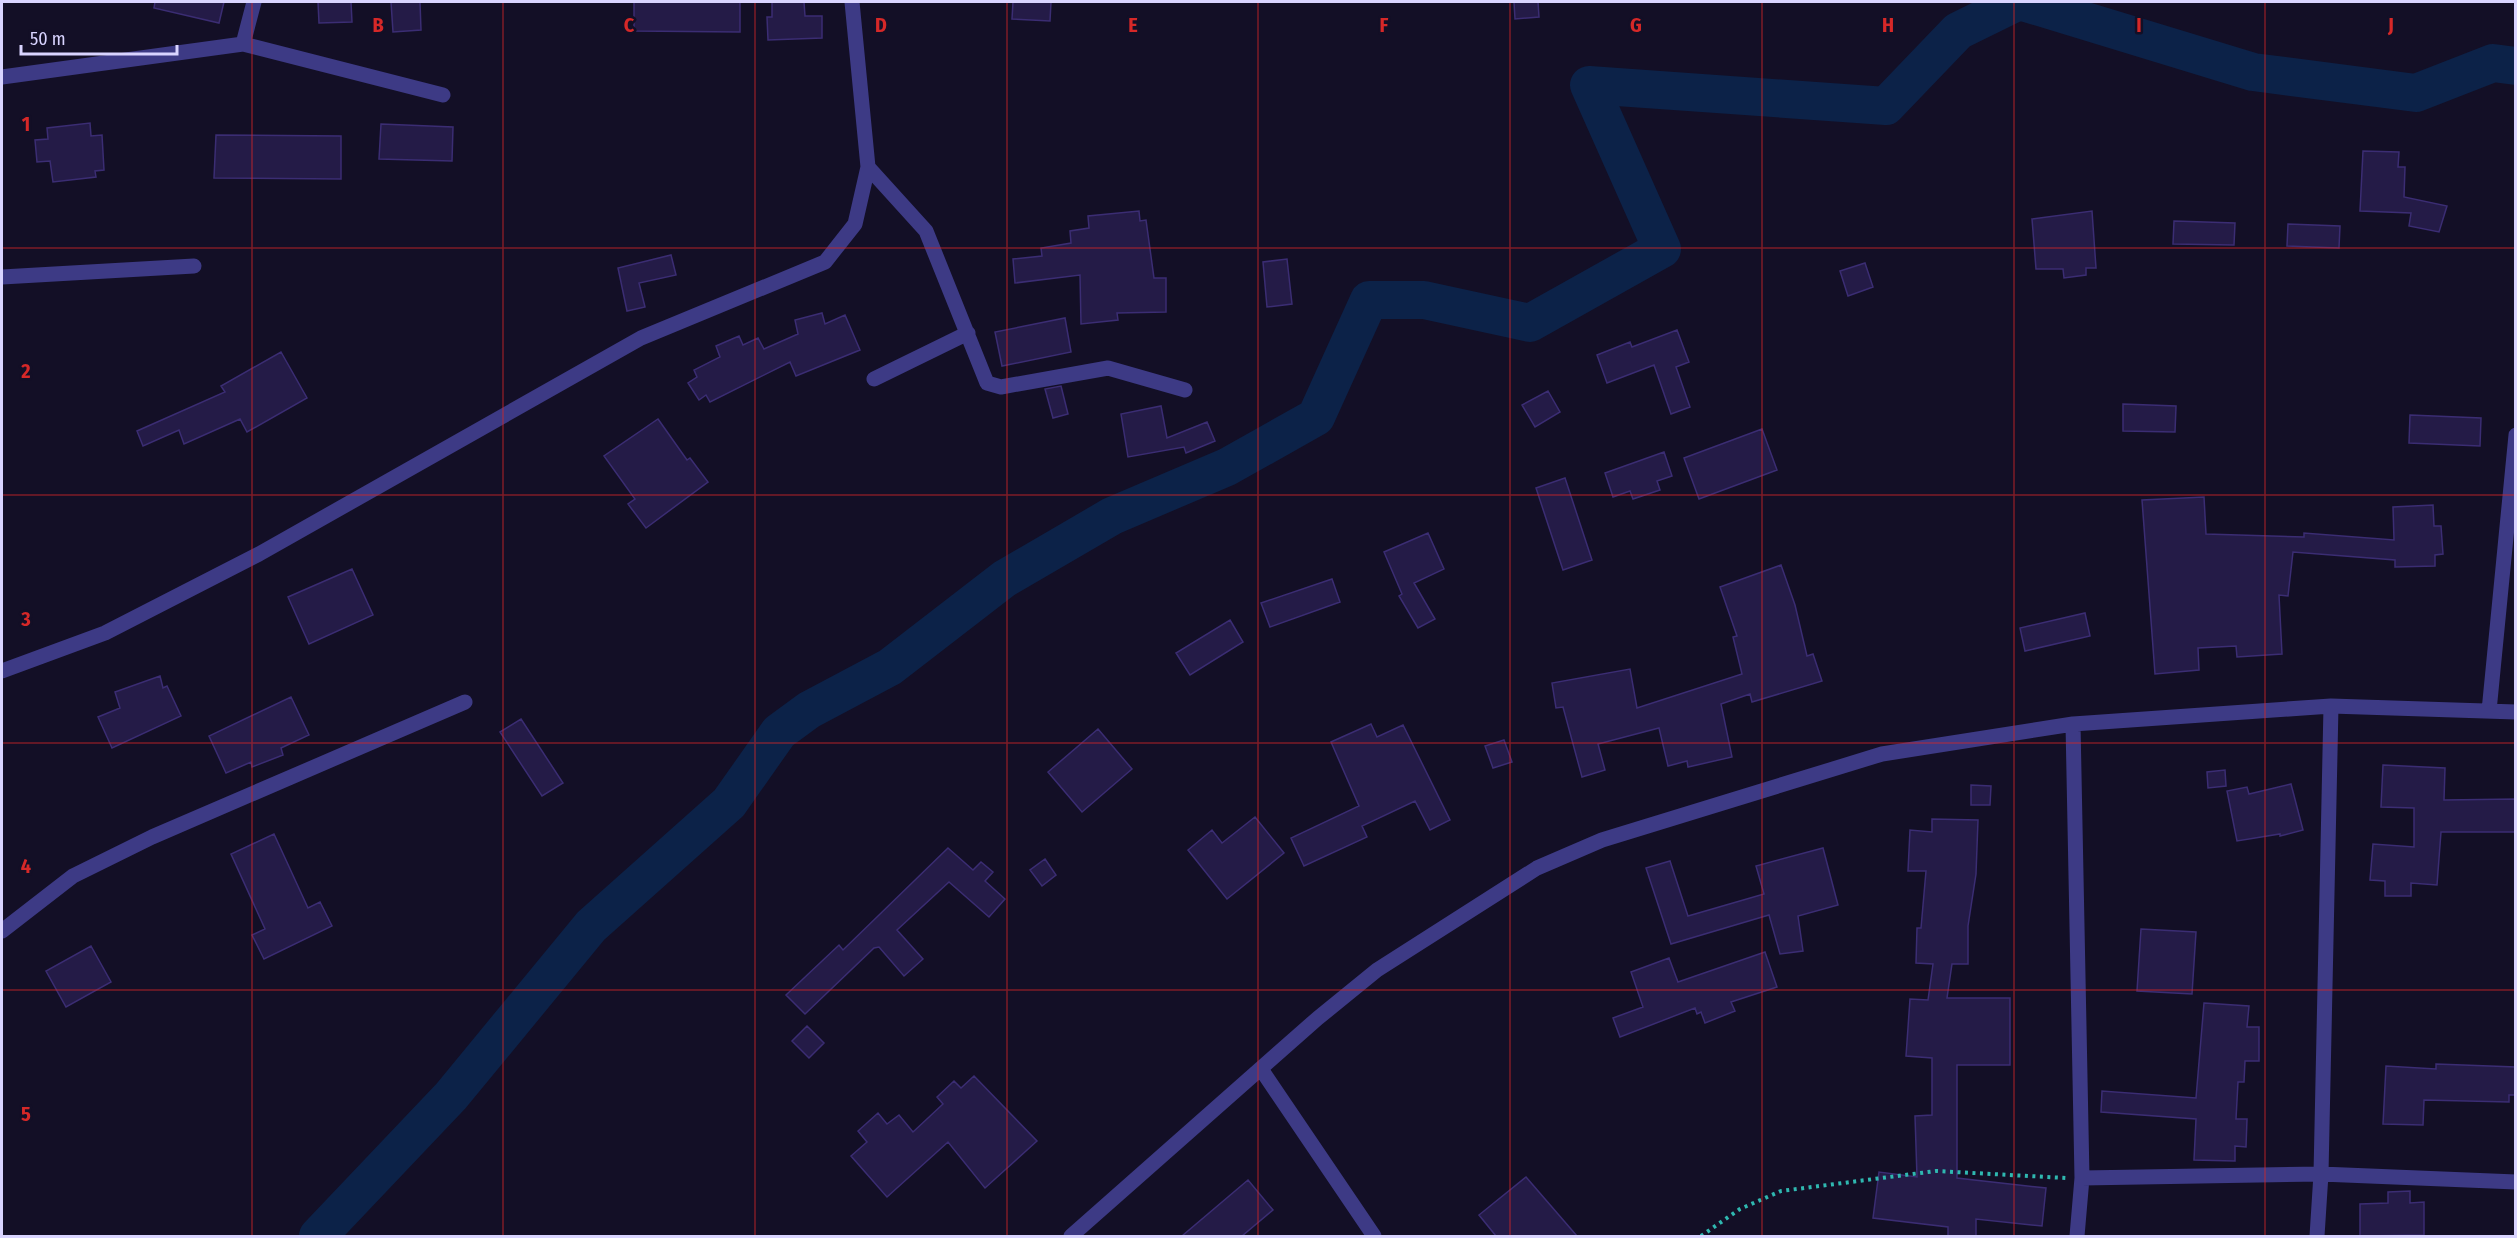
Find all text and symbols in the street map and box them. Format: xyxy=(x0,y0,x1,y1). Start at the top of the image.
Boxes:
text: B xyxy=(372,13,384,37)
text: C xyxy=(624,13,635,37)
text: D xyxy=(875,13,887,37)
text: E xyxy=(1128,13,1138,37)
text: F xyxy=(1380,13,1389,37)
text: G xyxy=(1630,13,1642,37)
text: H xyxy=(1882,13,1894,37)
text: I xyxy=(2136,13,2142,37)
text: J xyxy=(2387,13,2394,37)
scale bar xyxy=(21,18,177,56)
text: 50 m xyxy=(30,28,66,50)
text: 1 xyxy=(22,112,30,136)
text: 2 xyxy=(20,359,31,383)
text: 3 xyxy=(20,607,31,631)
text: 4 xyxy=(21,854,31,878)
text: 5 xyxy=(21,1102,31,1126)

